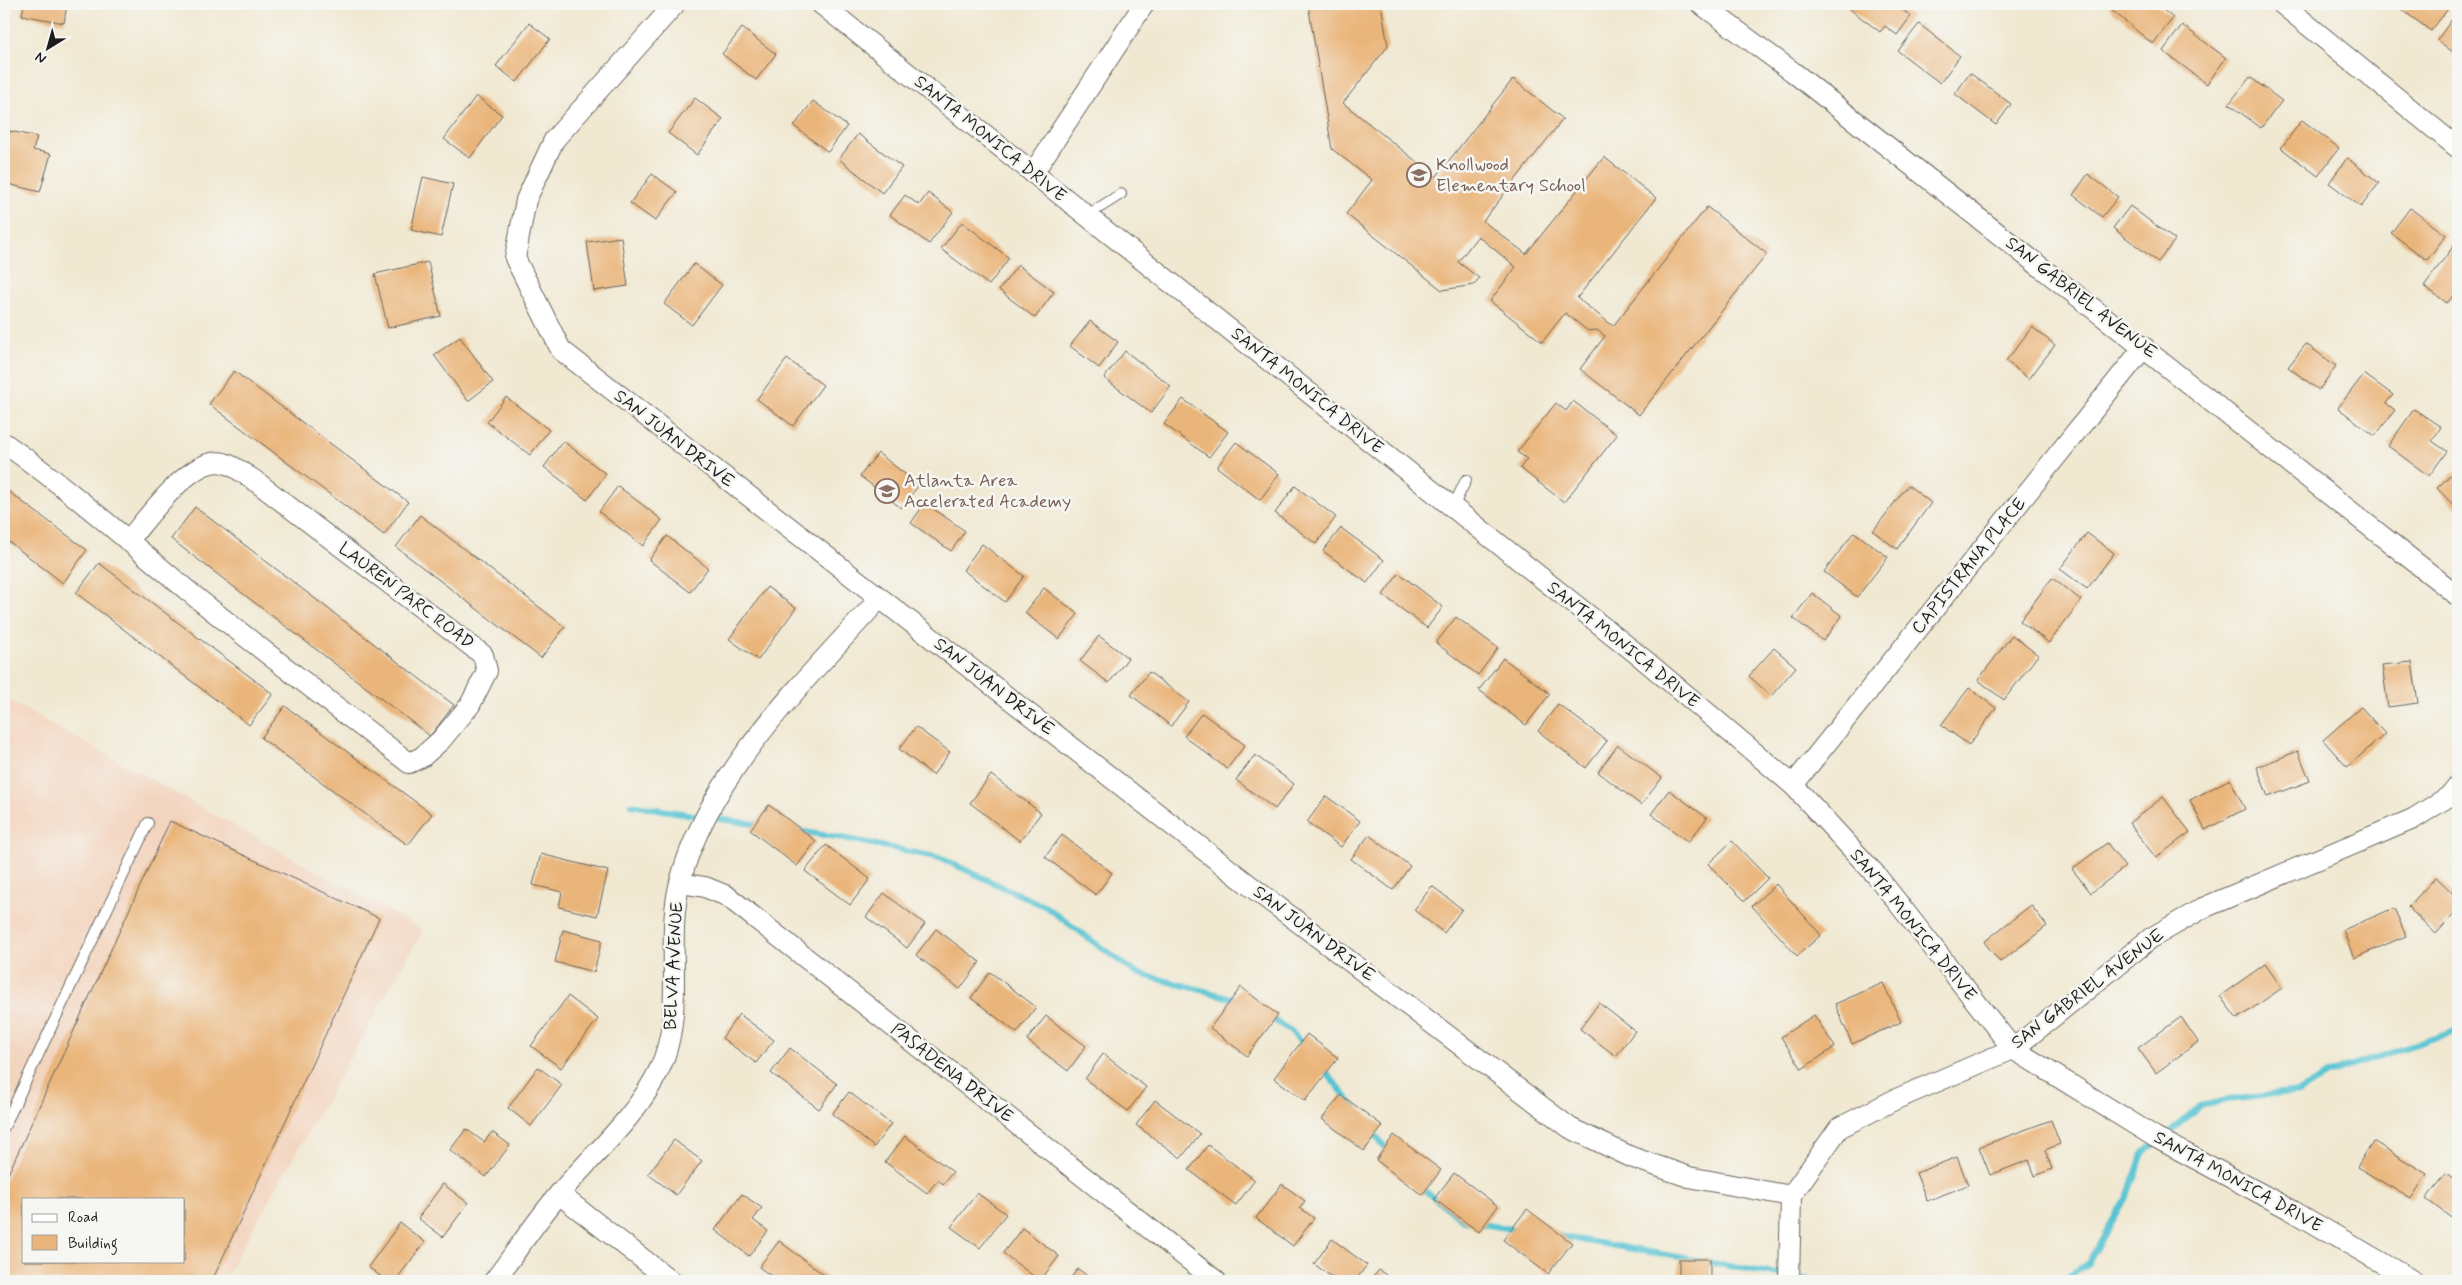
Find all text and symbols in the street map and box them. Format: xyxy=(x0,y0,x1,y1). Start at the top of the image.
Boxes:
north arrow xyxy=(22,22,72,72)
text: N xyxy=(32,48,50,68)
street label: SANTA MONICA DRIVE xyxy=(909,70,1071,208)
place label: Knollwood Elementary School xyxy=(1436,153,1586,198)
school or university icon: Knollwood Elementary School xyxy=(1406,162,1432,188)
street label: SAN GABRIEL AVENUE xyxy=(2000,231,2162,365)
street label: SANTA MONICA DRIVE xyxy=(1226,322,1388,460)
street label: SAN JUAN DRIVE xyxy=(609,384,739,494)
place label: Atlanta Area Accelerated Academy xyxy=(904,469,1071,514)
school or university icon: Atlanta Area Accelerated Academy xyxy=(874,478,900,504)
street label: CAPISTRANA PLACE xyxy=(1906,493,2032,639)
street label: LAUREN PARC ROAD xyxy=(333,537,479,655)
street label: SANTA MONICA DRIVE xyxy=(1542,576,1704,714)
street label: SAN JUAN DRIVE xyxy=(929,632,1059,742)
street label: SANTA MONICA DRIVE xyxy=(1844,844,1982,1006)
street label: SAN JUAN DRIVE xyxy=(1248,880,1380,988)
street label: BELVA AVENUE xyxy=(659,901,689,1031)
street label: SAN GABRIEL AVENUE xyxy=(2006,923,2170,1055)
street label: PASADENA DRIVE xyxy=(886,1018,1018,1128)
street label: SANTA MONICA DRIVE xyxy=(2149,1126,2327,1238)
legend xyxy=(22,1198,185,1262)
text: Road xyxy=(68,1208,98,1228)
text: Building xyxy=(68,1234,118,1255)

